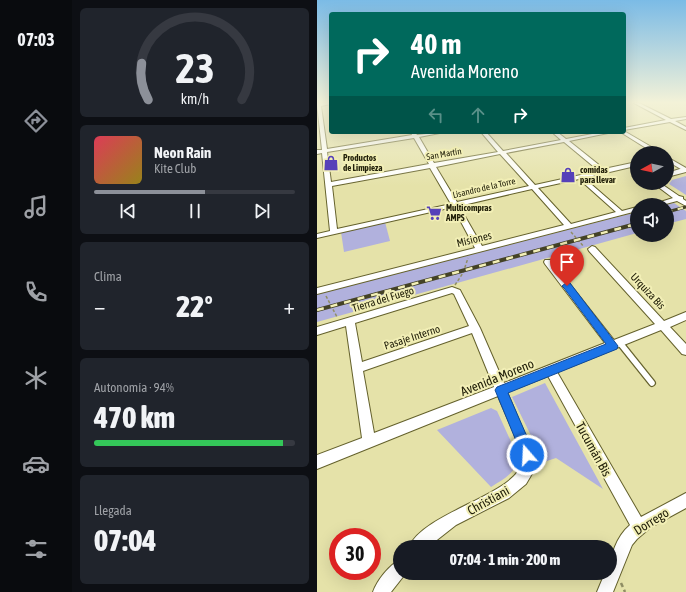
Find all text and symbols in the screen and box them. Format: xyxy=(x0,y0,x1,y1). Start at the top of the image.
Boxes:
icon: right xyxy=(345,28,397,80)
text: 40 m xyxy=(411,28,461,60)
text: 07:03 xyxy=(17,29,55,50)
text: 23 xyxy=(175,44,214,92)
text: Avenida Moreno xyxy=(411,61,519,82)
text: km/h xyxy=(180,91,209,107)
icon: left xyxy=(425,104,447,126)
icon: ahead xyxy=(467,104,489,126)
icon: right xyxy=(509,104,531,126)
icon: directions xyxy=(22,107,50,135)
text: Neon Rain xyxy=(154,144,211,161)
street label: San Martín xyxy=(426,146,462,162)
north arrow xyxy=(630,146,674,190)
map controls xyxy=(630,146,674,242)
place label: Productos de Limpieza xyxy=(343,153,382,173)
shop icon: Productos de Limpieza xyxy=(322,154,340,172)
text: Kite Club xyxy=(154,161,196,176)
place label: comidas para llevar xyxy=(580,165,616,185)
shop icon: comidas para llevar xyxy=(559,166,577,184)
street label: Lisandro de la Torre xyxy=(452,176,516,200)
icon: music xyxy=(22,193,50,221)
button: sound xyxy=(630,198,674,242)
icon: previous xyxy=(117,200,139,222)
icon: pause xyxy=(184,200,206,222)
icon: next xyxy=(251,200,273,222)
place label: Multicompras AMPS xyxy=(445,203,492,223)
supermarket icon: Multicompras AMPS xyxy=(425,204,443,222)
street label: Misiones xyxy=(455,229,493,249)
pin xyxy=(550,245,584,286)
icon: arrive xyxy=(556,251,578,273)
text: Clima xyxy=(94,269,122,284)
street label: Urquiza Bis xyxy=(628,270,668,312)
icon: phone xyxy=(22,278,50,306)
street label: Tierra del Fuego xyxy=(351,284,415,314)
text: 22° xyxy=(176,289,213,323)
text: − xyxy=(94,293,105,319)
text: + xyxy=(284,293,295,319)
street label: Pasaje Interno xyxy=(382,322,442,352)
street label: Avenida Moreno xyxy=(458,356,536,399)
icon: climate xyxy=(22,364,50,392)
text: Autonomía · 94% xyxy=(94,380,174,395)
text: 470 km xyxy=(94,400,175,434)
street label: Tucumán Bis xyxy=(573,420,615,479)
position arrow xyxy=(506,434,548,476)
icon: car xyxy=(22,450,50,478)
street label: Christiani xyxy=(465,483,512,518)
text: Llegada xyxy=(94,503,132,518)
street label: Dorrego xyxy=(631,505,672,538)
text: 07:04 xyxy=(94,523,156,557)
speed limit sign: 30 xyxy=(329,528,381,580)
icon: filters xyxy=(22,535,50,563)
text: 07:04 · 1 min · 200 m xyxy=(450,551,560,568)

